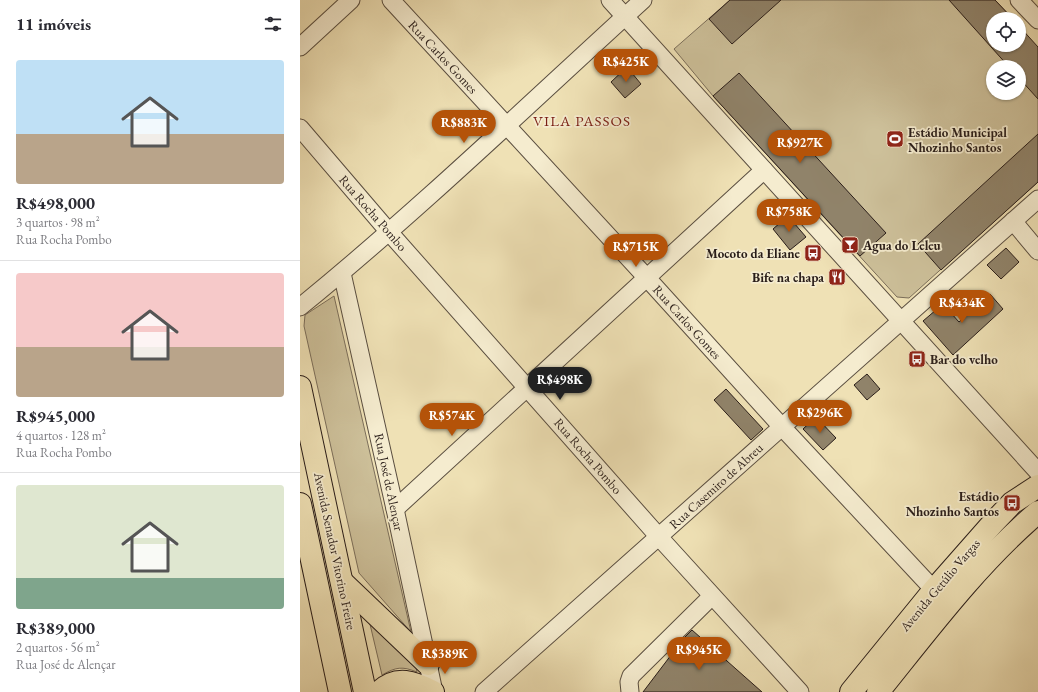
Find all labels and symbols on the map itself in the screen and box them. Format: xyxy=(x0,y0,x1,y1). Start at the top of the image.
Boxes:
street label: Rua Carlos Gomes xyxy=(405,17,481,97)
pin: R$425K xyxy=(593,49,659,83)
pin: R$883K xyxy=(431,110,497,144)
district label: VILA PASSOS xyxy=(533,111,631,130)
place label: Estádio Municipal Nhozinho Santos xyxy=(908,124,1007,156)
sports icon: Estádio Municipal Nhozinho Santos xyxy=(885,129,905,149)
pin: R$927K xyxy=(767,130,833,164)
street label: Rua Rocha Pombo xyxy=(335,171,411,255)
pin: R$758K xyxy=(756,199,822,233)
pin: R$715K xyxy=(603,234,669,268)
bar icon: Agua do Leleu xyxy=(840,235,860,255)
place label: Agua do Leleu xyxy=(862,237,942,254)
bus stop icon: Mocoto da Eliane xyxy=(803,243,823,263)
place label: Mocoto da Eliane xyxy=(706,245,801,262)
restaurant icon: Bife na chapa xyxy=(827,267,847,287)
place label: Bife na chapa xyxy=(752,269,824,286)
street label: Rua Carlos Gomes xyxy=(649,281,725,363)
pin: R$434K xyxy=(929,290,995,324)
bus stop icon: Bar do velho xyxy=(907,349,927,369)
place label: Bar do velho xyxy=(930,351,998,368)
pin: R$498K xyxy=(527,367,593,401)
pin: R$296K xyxy=(787,400,853,434)
pin: R$574K xyxy=(419,403,485,437)
street label: Rua Rocha Pombo xyxy=(550,414,626,498)
street label: Rua José de Alençar xyxy=(370,432,408,533)
street label: Rua Casemiro de Abreu xyxy=(666,439,767,533)
street label: Avenida Senador Vitorino Freire xyxy=(310,470,360,631)
place label: Estádio Nhozinho Santos xyxy=(906,488,999,520)
bus stop icon: Estádio Nhozinho Santos xyxy=(1002,493,1022,513)
street label: Avenida Getúlio Vargas xyxy=(896,535,984,636)
pin: R$945K xyxy=(666,637,732,671)
pin: R$389K xyxy=(412,641,478,675)

